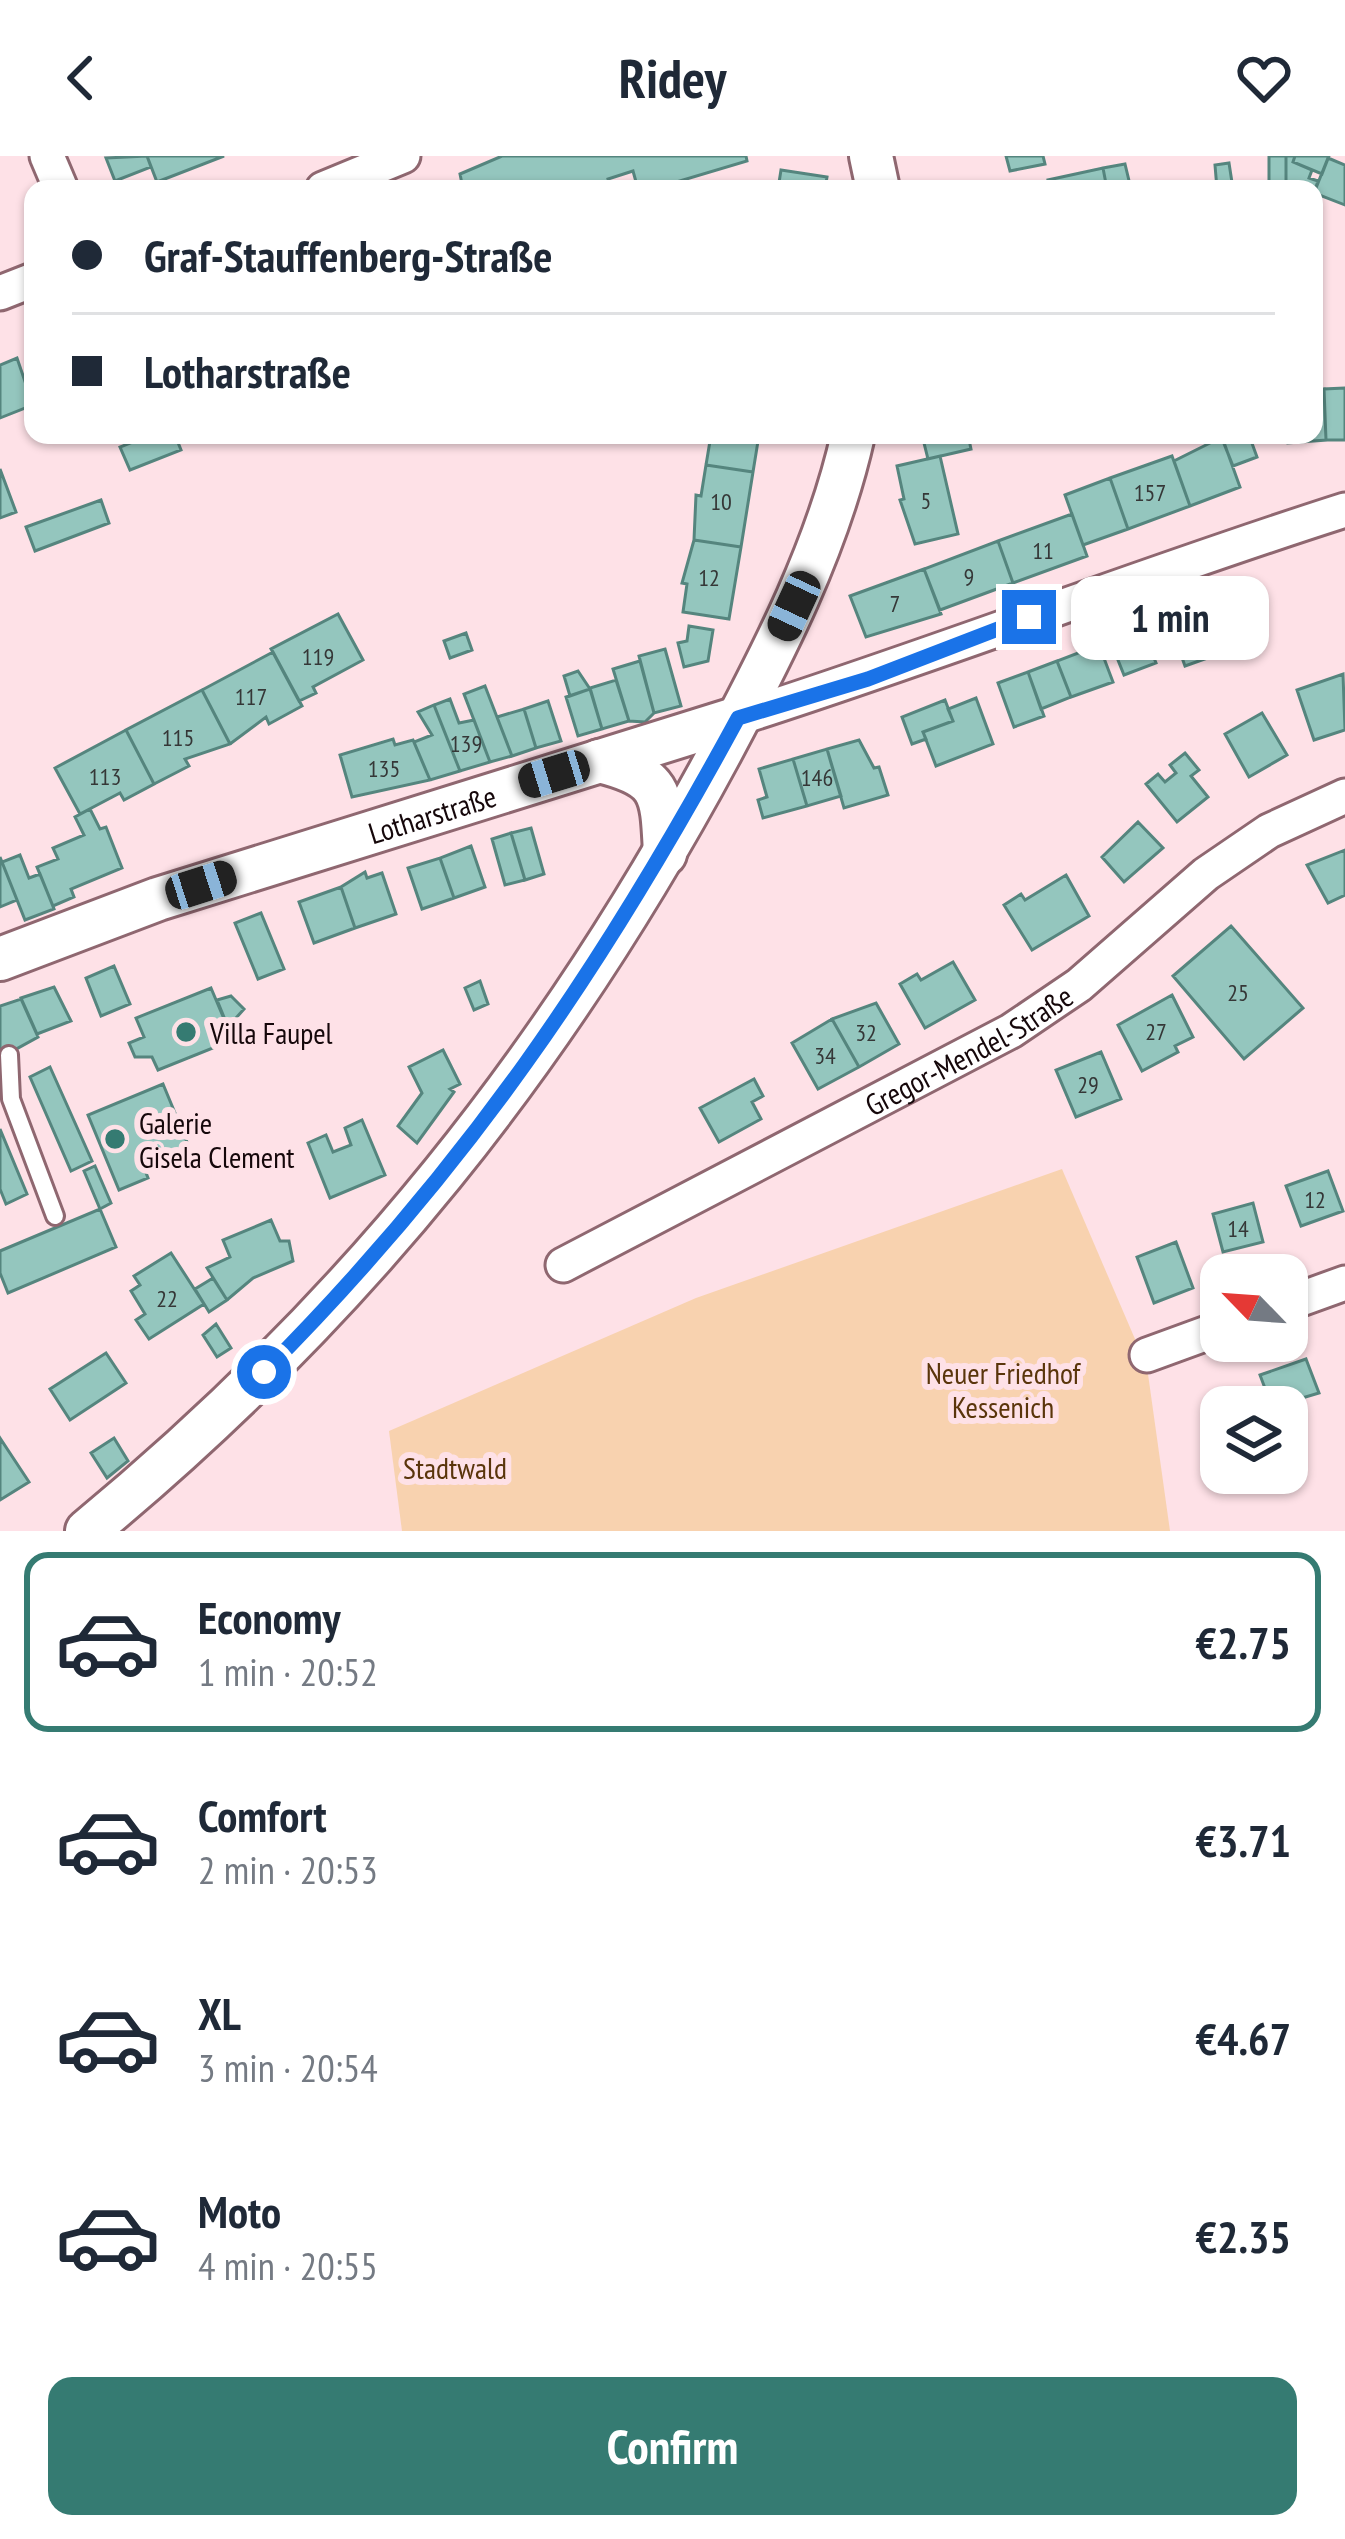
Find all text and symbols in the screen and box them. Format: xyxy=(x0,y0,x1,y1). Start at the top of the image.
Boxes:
text: Ridey xyxy=(619,43,726,113)
icon: back xyxy=(48,45,114,111)
icon: heart xyxy=(1231,45,1297,111)
text: Graf-Stauffenberg-Straße xyxy=(144,226,552,284)
text: Lotharstraße xyxy=(144,342,351,400)
house number: 157 xyxy=(1134,477,1166,508)
house number: 5 xyxy=(921,485,931,516)
house number: 10 xyxy=(710,486,732,517)
house number: 11 xyxy=(1032,535,1054,566)
house number: 9 xyxy=(964,561,974,592)
house number: 12 xyxy=(698,562,720,593)
car xyxy=(762,566,826,646)
callout: 1 min xyxy=(1071,575,1269,659)
house number: 7 xyxy=(890,588,900,619)
route end xyxy=(1002,590,1056,644)
text: 1 min xyxy=(1131,592,1209,643)
house number: 119 xyxy=(302,641,334,672)
house number: 117 xyxy=(235,681,267,712)
house number: 115 xyxy=(162,722,194,753)
house number: 139 xyxy=(450,728,482,759)
car xyxy=(514,746,594,802)
house number: 135 xyxy=(368,753,400,784)
house number: 113 xyxy=(89,761,121,792)
house number: 146 xyxy=(801,762,833,793)
street label: Lotharstraße xyxy=(363,775,501,852)
car xyxy=(161,857,241,913)
street label: Gregor-Mendel-Straße xyxy=(858,976,1080,1124)
house number: 25 xyxy=(1227,977,1249,1008)
place label: Villa Faupel xyxy=(209,1013,333,1052)
house number: 27 xyxy=(1145,1016,1167,1047)
house number: 32 xyxy=(855,1017,877,1048)
marker: Villa Faupel xyxy=(173,1019,199,1045)
house number: 34 xyxy=(814,1040,836,1071)
house number: 29 xyxy=(1077,1069,1099,1100)
place label: Galerie Gisela Clement xyxy=(139,1103,295,1176)
marker: Galerie Gisela Clement xyxy=(102,1126,128,1152)
house number: 12 xyxy=(1304,1184,1326,1215)
house number: 14 xyxy=(1227,1213,1249,1244)
north arrow xyxy=(1200,1254,1308,1362)
map controls xyxy=(1200,1254,1308,1494)
house number: 22 xyxy=(156,1283,178,1314)
route start xyxy=(237,1345,291,1399)
park label: Neuer Friedhof Kessenich xyxy=(926,1353,1082,1426)
button: layers xyxy=(1200,1386,1308,1494)
park label: Stadtwald xyxy=(403,1448,507,1487)
icon: car xyxy=(54,1588,162,1696)
text: Economy xyxy=(198,1588,341,1646)
text: €2.75 xyxy=(1195,1613,1291,1671)
text: 1 min · 20:52 xyxy=(198,1646,378,1697)
icon: car xyxy=(54,1786,162,1894)
text: Comfort xyxy=(198,1786,327,1844)
text: €3.71 xyxy=(1195,1811,1291,1869)
text: 2 min · 20:53 xyxy=(198,1844,378,1895)
icon: car xyxy=(54,1984,162,2092)
text: XL xyxy=(198,1984,241,2042)
text: €4.67 xyxy=(1195,2009,1291,2067)
text: 3 min · 20:54 xyxy=(198,2042,378,2093)
icon: car xyxy=(54,2182,162,2290)
text: Moto xyxy=(198,2182,281,2240)
text: €2.35 xyxy=(1195,2207,1291,2265)
text: 4 min · 20:55 xyxy=(198,2240,378,2291)
button: Confirm xyxy=(48,2377,1297,2515)

